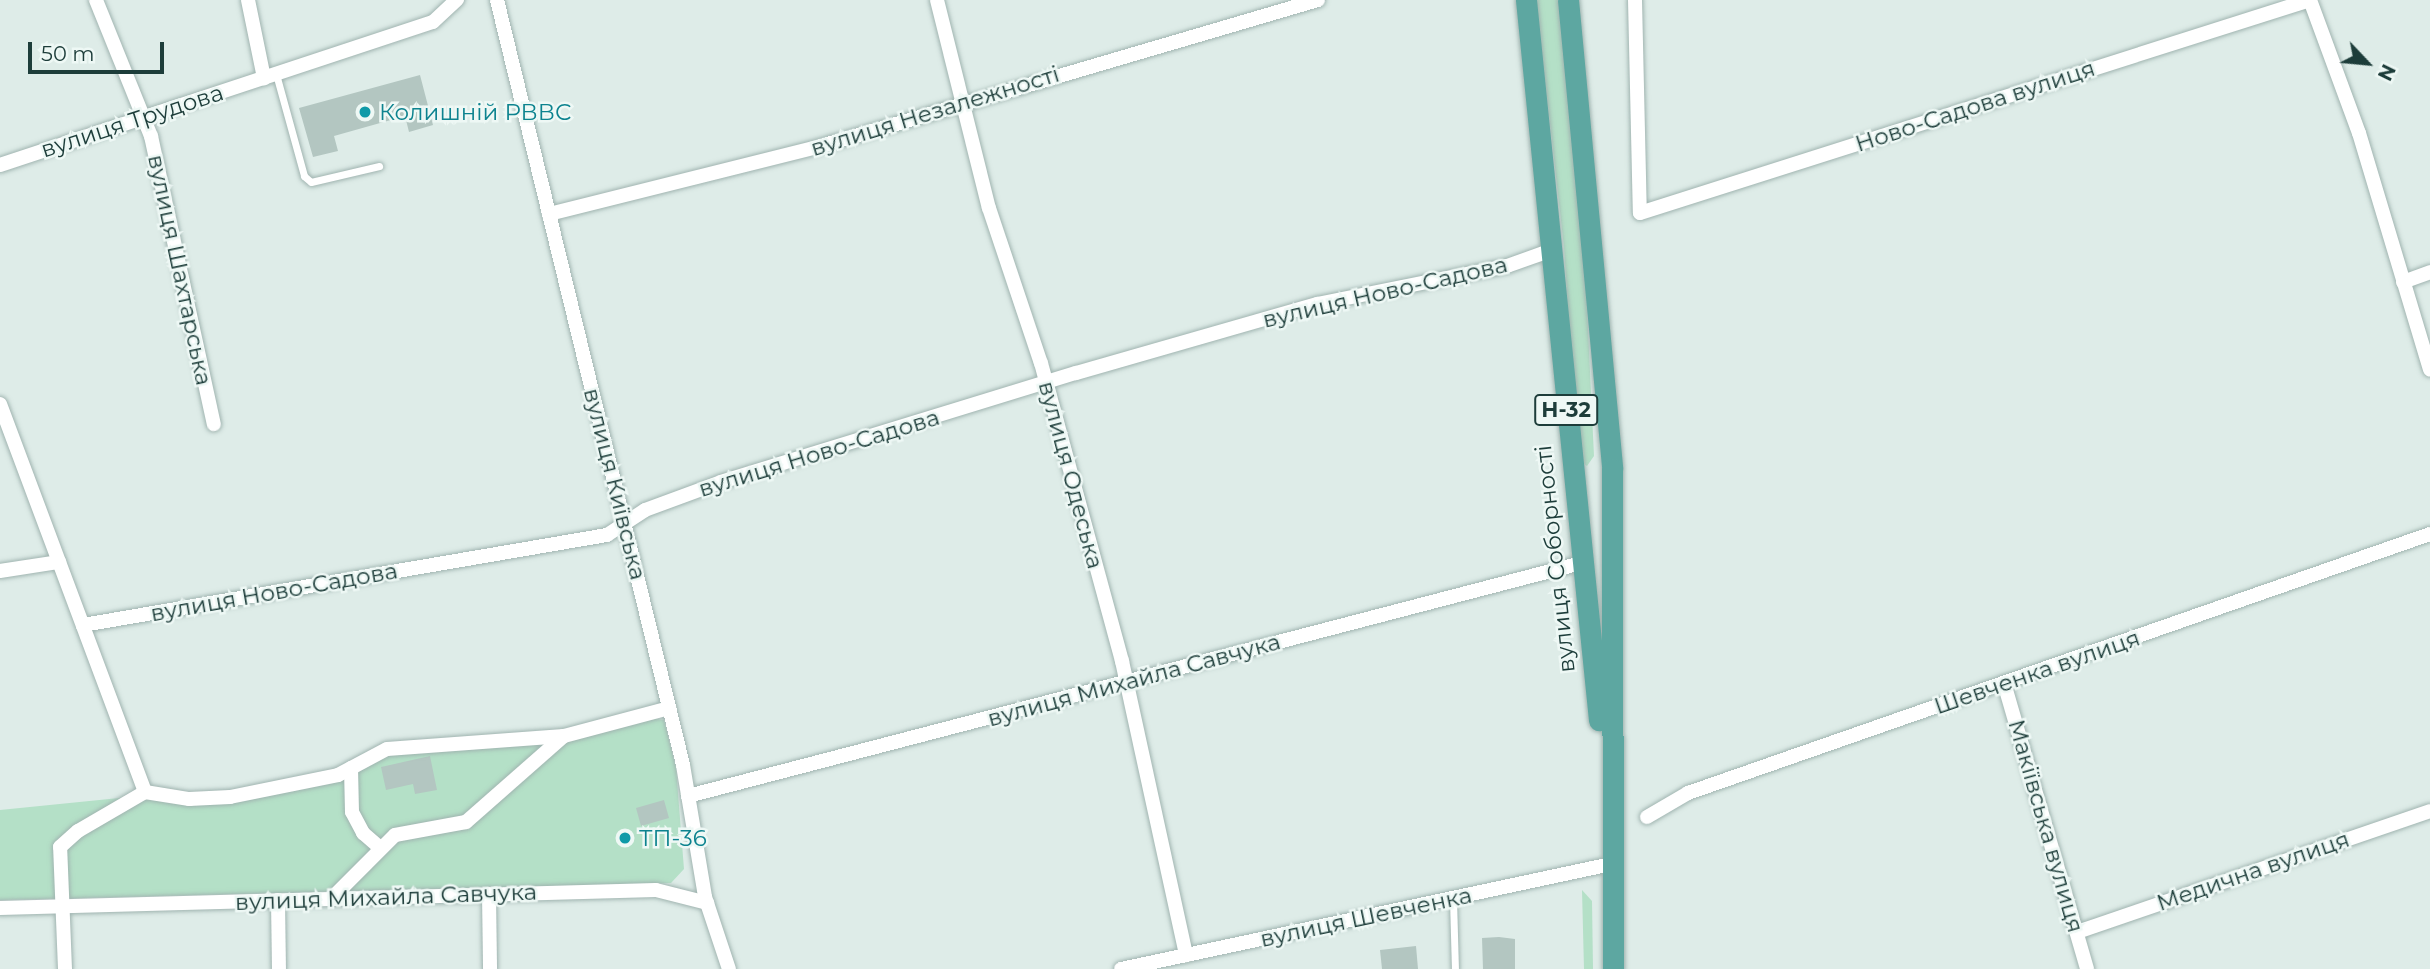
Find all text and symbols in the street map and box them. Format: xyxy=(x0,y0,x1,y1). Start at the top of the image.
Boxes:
scale bar xyxy=(32,28,168,72)
north arrow xyxy=(2332,28,2402,98)
text: 50 m xyxy=(41,41,95,66)
street label: Ново-Садова вулиця xyxy=(1852,54,2098,158)
street label: вулиця Незалежності xyxy=(807,60,1063,162)
text: N xyxy=(2373,60,2400,84)
street label: вулиця Трудова xyxy=(37,78,227,164)
place label: Колишній РВВС xyxy=(379,98,571,126)
marker: Колишній РВВС xyxy=(357,104,373,120)
street label: вулиця Шахтарська xyxy=(142,152,218,388)
street label: вулиця Ново-Садова xyxy=(1260,250,1510,334)
street label: вулиця Одеська xyxy=(1033,378,1109,572)
street label: вулиця Київська xyxy=(578,385,652,583)
road number: Н-32 xyxy=(1533,392,1599,428)
street label: вулиця Ново-Садова xyxy=(695,403,943,503)
street label: вулиця Соборності xyxy=(1529,444,1581,674)
street label: вулиця Ново-Садова xyxy=(148,557,400,627)
street label: Шевченка вулиця xyxy=(1931,624,2143,720)
street label: вулиця Михайла Савчука xyxy=(984,628,1284,732)
street label: Макіївська вулиця xyxy=(2002,716,2090,936)
place label: ТП-36 xyxy=(639,824,707,852)
street label: Медична вулиця xyxy=(2153,825,2353,917)
marker: ТП-36 xyxy=(617,830,633,846)
street label: вулиця Михайла Савчука xyxy=(234,878,538,916)
street label: вулиця Шевченка xyxy=(1258,881,1474,953)

